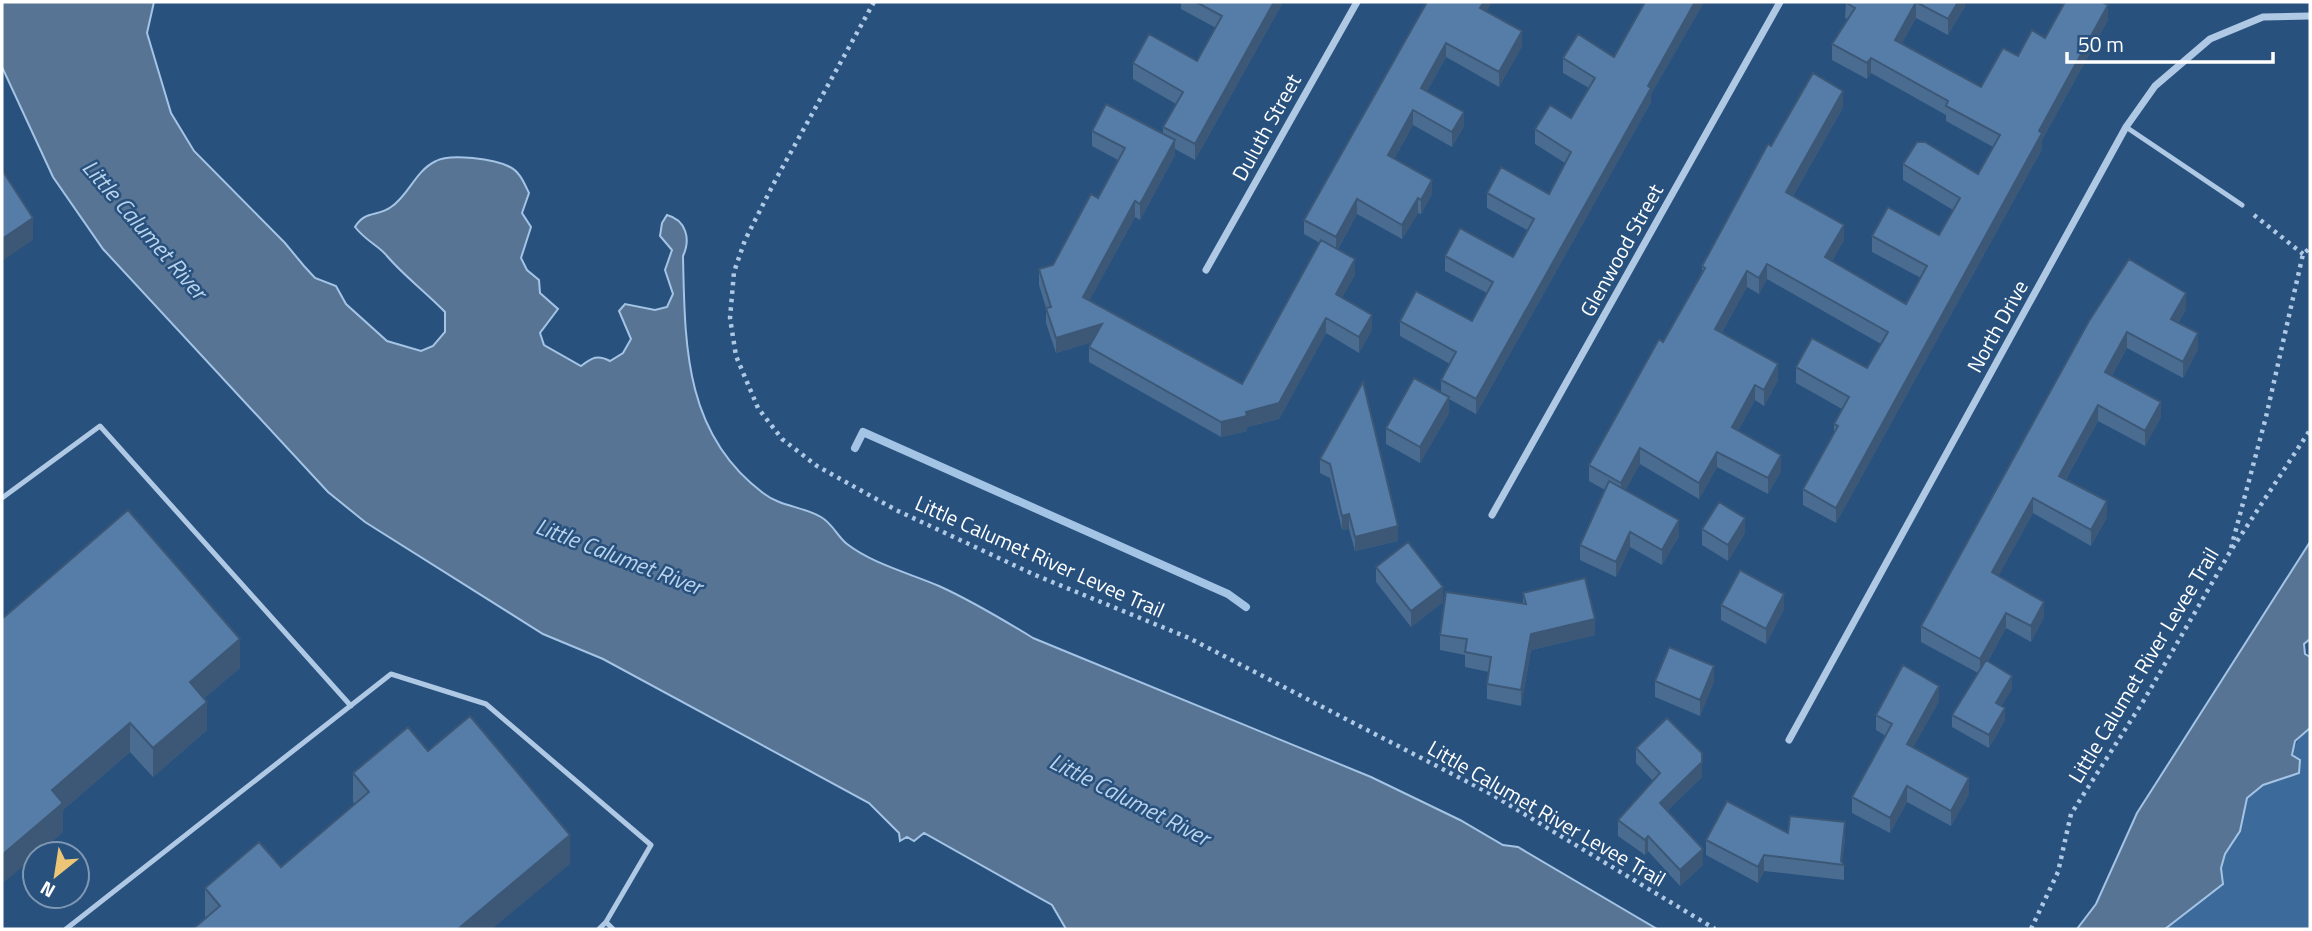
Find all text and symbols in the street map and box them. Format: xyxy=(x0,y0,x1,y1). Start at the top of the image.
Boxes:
scale bar xyxy=(2067,21,2274,65)
text: 50 m xyxy=(2078,28,2124,60)
street label: Duluth Street xyxy=(1223,67,1309,186)
water label: Little Calumet River xyxy=(74,151,218,309)
street label: Glenwood Street xyxy=(1571,177,1671,322)
street label: North Drive xyxy=(1958,274,2036,378)
street label: Little Calumet River Levee Trail xyxy=(910,486,1170,626)
water label: Little Calumet River xyxy=(531,508,710,605)
street label: Little Calumet River Levee Trail xyxy=(2060,541,2226,789)
street label: Little Calumet River Levee Trail xyxy=(1422,732,1672,894)
water label: Little Calumet River xyxy=(1044,744,1219,856)
north arrow xyxy=(21,840,91,910)
text: N xyxy=(34,874,60,906)

